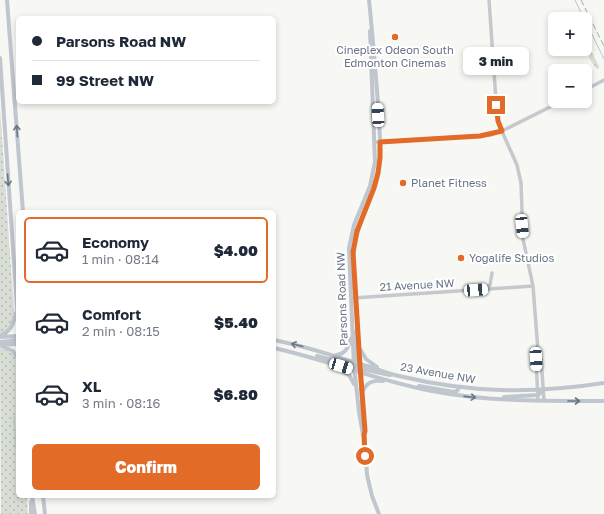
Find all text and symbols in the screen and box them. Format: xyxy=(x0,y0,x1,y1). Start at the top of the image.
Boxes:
map controls xyxy=(548,12,592,108)
button: + xyxy=(548,12,592,56)
text: Parsons Road NW xyxy=(56,32,186,50)
marker: Cineplex Odeon South Edmonton Cinemas xyxy=(390,32,400,42)
place label: Cineplex Odeon South Edmonton Cinemas xyxy=(336,43,454,69)
callout: 3 min xyxy=(463,47,529,75)
text: 3 min xyxy=(479,53,513,69)
button: − xyxy=(548,64,592,108)
text: 99 Street NW xyxy=(56,71,154,89)
route end xyxy=(487,96,505,114)
car xyxy=(371,103,385,127)
one-way arrow xyxy=(14,125,21,138)
one-way arrow xyxy=(5,174,12,187)
place label: Planet Fitness xyxy=(411,176,487,189)
marker: Planet Fitness xyxy=(398,178,408,188)
car xyxy=(515,213,529,239)
icon: car xyxy=(34,232,70,268)
text: Economy xyxy=(82,233,149,251)
text: $4.00 xyxy=(214,241,258,259)
text: 1 min · 08:14 xyxy=(82,251,159,267)
street label: Parsons Road NW xyxy=(333,251,350,346)
place label: Yogalife Studios xyxy=(469,251,554,264)
marker: Yogalife Studios xyxy=(456,253,466,263)
street label: 21 Avenue NW xyxy=(379,276,455,293)
car xyxy=(464,283,488,297)
icon: car xyxy=(34,304,70,340)
text: Comfort xyxy=(82,305,141,323)
text: $5.40 xyxy=(214,313,258,331)
text: 2 min · 08:15 xyxy=(82,323,160,339)
one-way arrow xyxy=(291,341,304,348)
car xyxy=(529,347,543,371)
car xyxy=(328,357,354,375)
street label: 23 Avenue NW xyxy=(399,360,477,386)
icon: car xyxy=(34,376,70,412)
text: XL xyxy=(82,377,101,395)
text: $6.80 xyxy=(214,385,258,403)
one-way arrow xyxy=(463,393,476,401)
text: 3 min · 08:16 xyxy=(82,395,160,411)
one-way arrow xyxy=(567,397,580,405)
button: Confirm xyxy=(32,444,260,490)
route start xyxy=(356,447,374,465)

